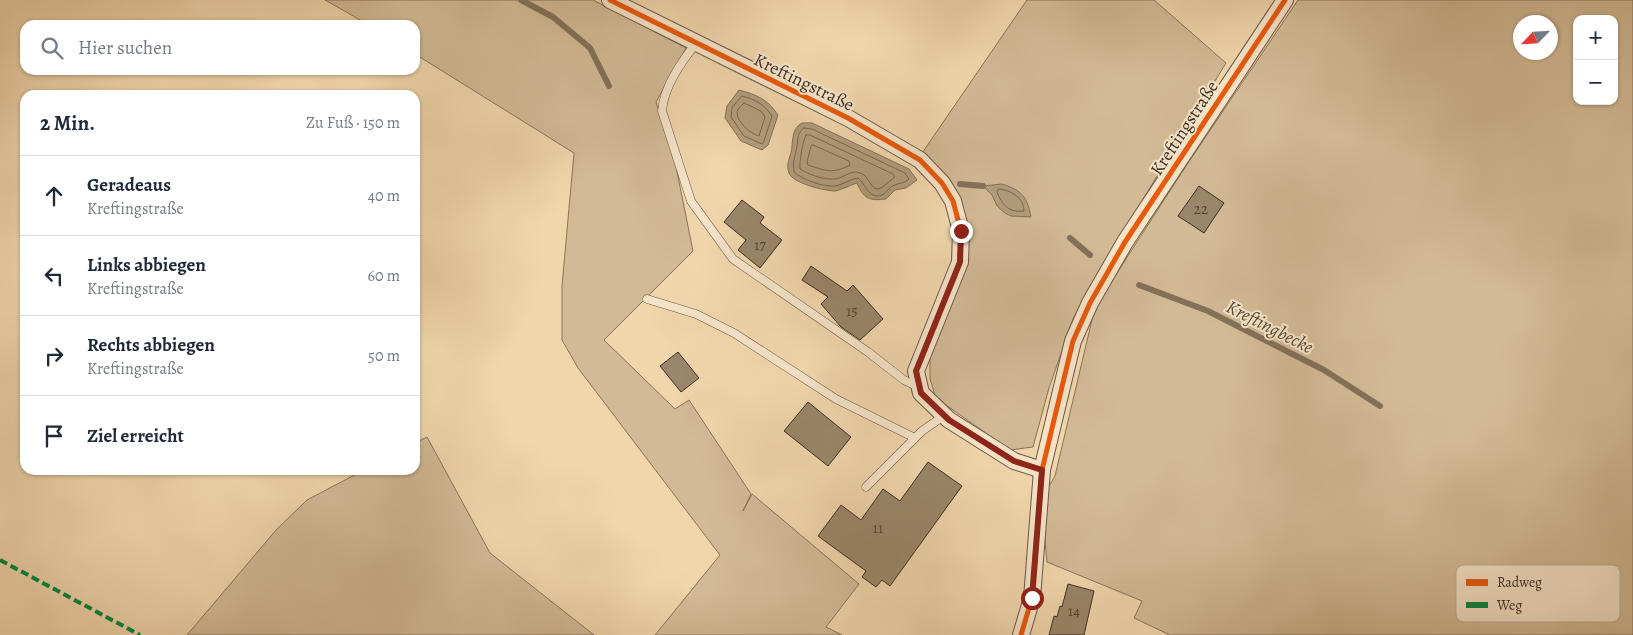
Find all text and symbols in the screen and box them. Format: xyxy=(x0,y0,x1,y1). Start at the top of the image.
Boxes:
north arrow xyxy=(1513,15,1558,60)
map controls xyxy=(1573,15,1618,105)
button: + xyxy=(1573,15,1618,60)
search box xyxy=(20,20,420,75)
icon: search xyxy=(38,34,66,62)
text: Hier suchen xyxy=(78,35,172,61)
street label: Kreftingstraße xyxy=(750,47,858,117)
button: − xyxy=(1573,60,1618,105)
street label: Kreftingstraße xyxy=(1144,76,1224,180)
text: 2 Min. xyxy=(40,109,95,137)
text: Zu Fuß · 150 m xyxy=(306,112,400,134)
text: Geradeaus xyxy=(87,172,171,198)
icon: ahead xyxy=(40,182,68,210)
text: 40 m xyxy=(368,185,400,207)
text: Kreftingstraße xyxy=(87,198,184,220)
house number: 22 xyxy=(1194,199,1208,219)
route end xyxy=(950,220,973,243)
house number: 17 xyxy=(754,235,766,255)
text: Links abbiegen xyxy=(87,252,206,278)
icon: left xyxy=(40,262,68,290)
text: 60 m xyxy=(368,265,400,287)
text: Kreftingstraße xyxy=(87,278,184,300)
water label: Kreftingbecke xyxy=(1221,294,1318,360)
house number: 15 xyxy=(846,301,858,321)
text: Rechts abbiegen xyxy=(87,332,215,358)
icon: right xyxy=(40,342,68,370)
text: 50 m xyxy=(368,345,400,367)
text: Kreftingstraße xyxy=(87,358,184,380)
icon: arrive xyxy=(40,422,68,450)
text: Ziel erreicht xyxy=(87,423,184,449)
house number: 11 xyxy=(873,518,883,538)
legend xyxy=(1456,565,1620,622)
text: Radweg xyxy=(1497,573,1542,592)
route start xyxy=(1021,587,1044,610)
text: Weg xyxy=(1496,596,1522,615)
house number: 14 xyxy=(1068,601,1080,621)

